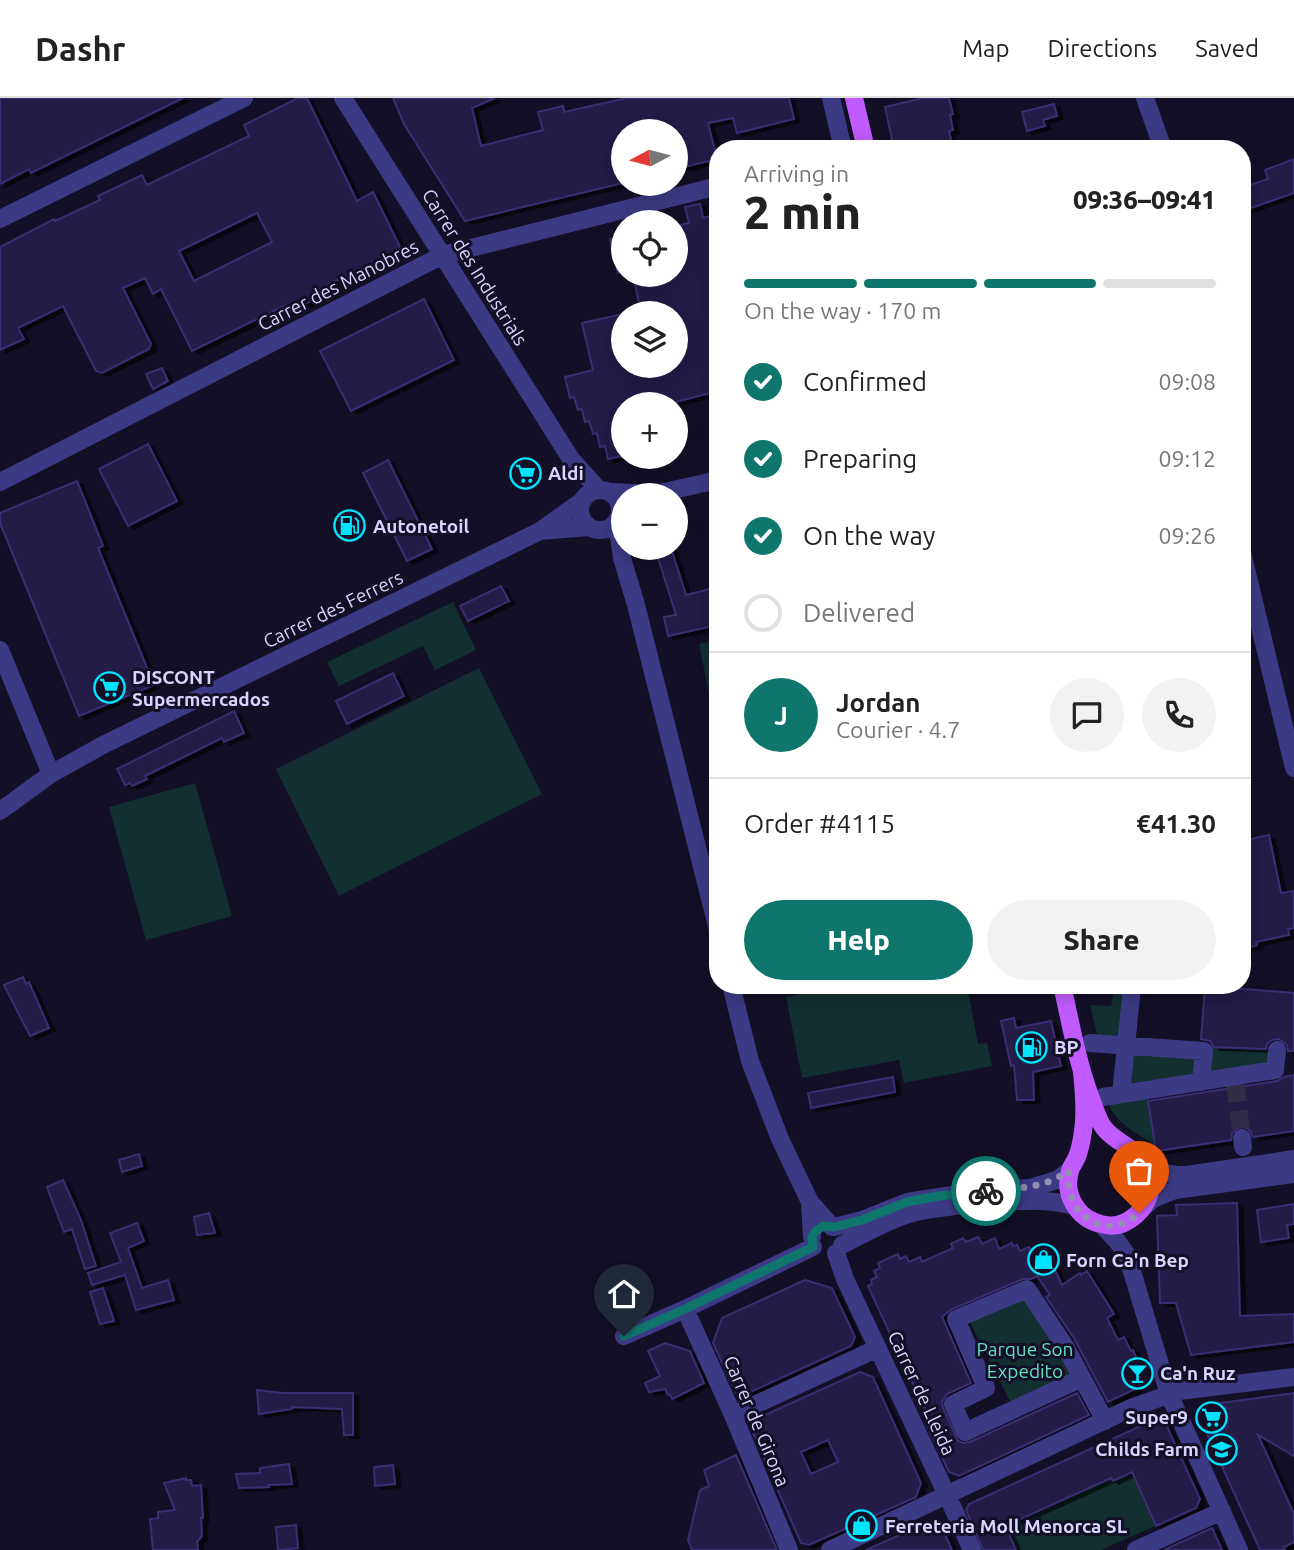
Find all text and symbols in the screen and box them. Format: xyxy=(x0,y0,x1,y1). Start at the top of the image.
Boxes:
text: Dashr xyxy=(35,30,125,67)
text: Map xyxy=(962,35,1009,62)
text: Directions xyxy=(1047,35,1157,62)
text: Saved xyxy=(1195,35,1259,62)
north arrow xyxy=(611,119,688,196)
map controls xyxy=(611,119,688,560)
text: Arriving in xyxy=(744,161,849,186)
street label: Carrer des Industrials xyxy=(418,185,532,349)
text: 09:36–09:41 xyxy=(1073,185,1216,214)
text: 2 min xyxy=(744,186,861,238)
button: locate xyxy=(611,210,688,287)
street label: Carrer des Manobres xyxy=(254,235,422,335)
text: On the way · 170 m xyxy=(744,298,941,323)
button: layers xyxy=(611,301,688,378)
icon: check xyxy=(744,363,782,401)
text: Confirmed xyxy=(803,367,927,396)
text: 09:08 xyxy=(1158,369,1216,394)
button: + xyxy=(611,392,688,469)
icon: check xyxy=(744,440,782,478)
text: Preparing xyxy=(803,444,917,473)
text: 09:12 xyxy=(1158,446,1216,471)
supermarket icon: Aldi xyxy=(508,456,542,490)
place label: Aldi xyxy=(548,462,584,484)
button: − xyxy=(611,483,688,560)
fuel station icon: Autonetoil xyxy=(333,509,367,543)
place label: Autonetoil xyxy=(373,515,469,537)
icon: check xyxy=(744,517,782,555)
text: On the way xyxy=(803,521,935,550)
text: 09:26 xyxy=(1158,523,1216,548)
street label: Carrer des Ferrers xyxy=(259,566,407,652)
text: Delivered xyxy=(803,598,915,627)
place label: DISCONT Supermercados xyxy=(132,666,270,710)
supermarket icon: DISCONT Supermercados xyxy=(92,671,126,705)
button: chat xyxy=(1050,678,1124,752)
button: phone xyxy=(1142,678,1216,752)
text: Jordan xyxy=(836,688,921,717)
text: J xyxy=(774,701,788,730)
text: Courier · 4.7 xyxy=(836,717,960,742)
text: Order #4115 xyxy=(744,809,895,838)
text: €41.30 xyxy=(1136,809,1216,838)
button: Help xyxy=(744,900,973,980)
button: Share xyxy=(987,900,1216,980)
fuel station icon: BP xyxy=(1014,1030,1048,1064)
place label: BP xyxy=(1054,1036,1079,1058)
pin xyxy=(1109,1141,1169,1213)
icon: bag xyxy=(1120,1152,1158,1190)
courier xyxy=(951,1156,1021,1226)
icon: bike xyxy=(967,1172,1005,1210)
shop icon: Forn Ca'n Bep xyxy=(1026,1243,1060,1277)
place label: Forn Ca'n Bep xyxy=(1066,1249,1189,1271)
pin xyxy=(594,1264,654,1336)
icon: home xyxy=(605,1275,643,1313)
street label: Carrer de Lleida xyxy=(884,1327,960,1459)
park label: Parque Son Expedito xyxy=(977,1338,1073,1382)
street label: Carrer de Girona xyxy=(720,1352,794,1490)
bar icon: Ca'n Ruz xyxy=(1120,1356,1154,1390)
place label: Ca'n Ruz xyxy=(1160,1362,1235,1384)
supermarket icon: Super9 xyxy=(1194,1400,1228,1434)
place label: Super9 xyxy=(1125,1406,1188,1428)
school or university icon: Childs Farm xyxy=(1205,1432,1239,1466)
place label: Childs Farm xyxy=(1095,1438,1199,1460)
shop icon: Ferreteria Moll Menorca SL xyxy=(845,1509,879,1543)
place label: Ferreteria Moll Menorca SL xyxy=(885,1515,1128,1537)

